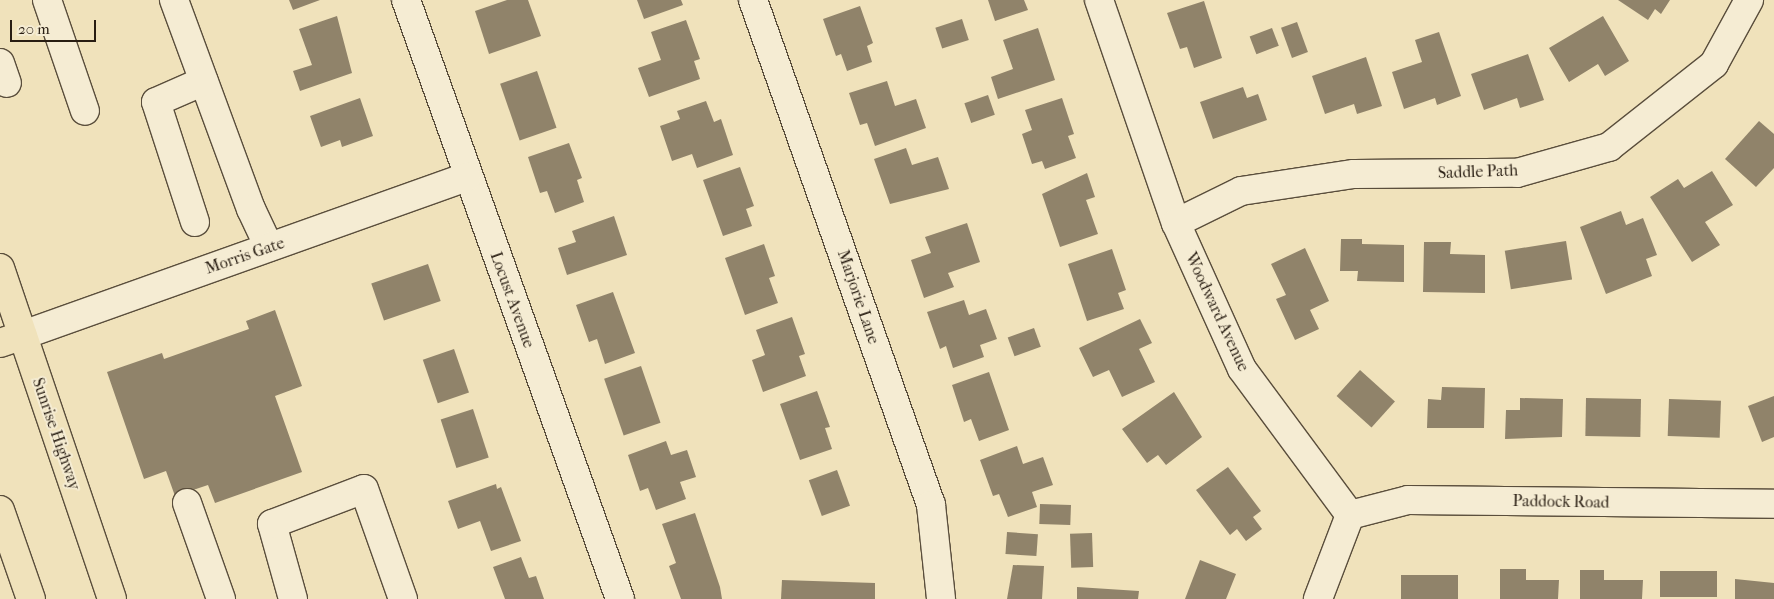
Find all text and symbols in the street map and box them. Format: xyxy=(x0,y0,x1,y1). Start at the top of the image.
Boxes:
scale bar xyxy=(12,10,99,42)
text: 20 m xyxy=(18,20,50,38)
street label: Saddle Path xyxy=(1438,161,1518,183)
street label: Morris Gate xyxy=(203,233,287,279)
street label: Marjorie Lane xyxy=(833,247,883,347)
street label: Locust Avenue xyxy=(486,249,538,351)
street label: Woodward Avenue xyxy=(1181,249,1253,375)
street label: Sunrise Highway xyxy=(28,375,84,493)
street label: Paddock Road xyxy=(1512,492,1610,512)

